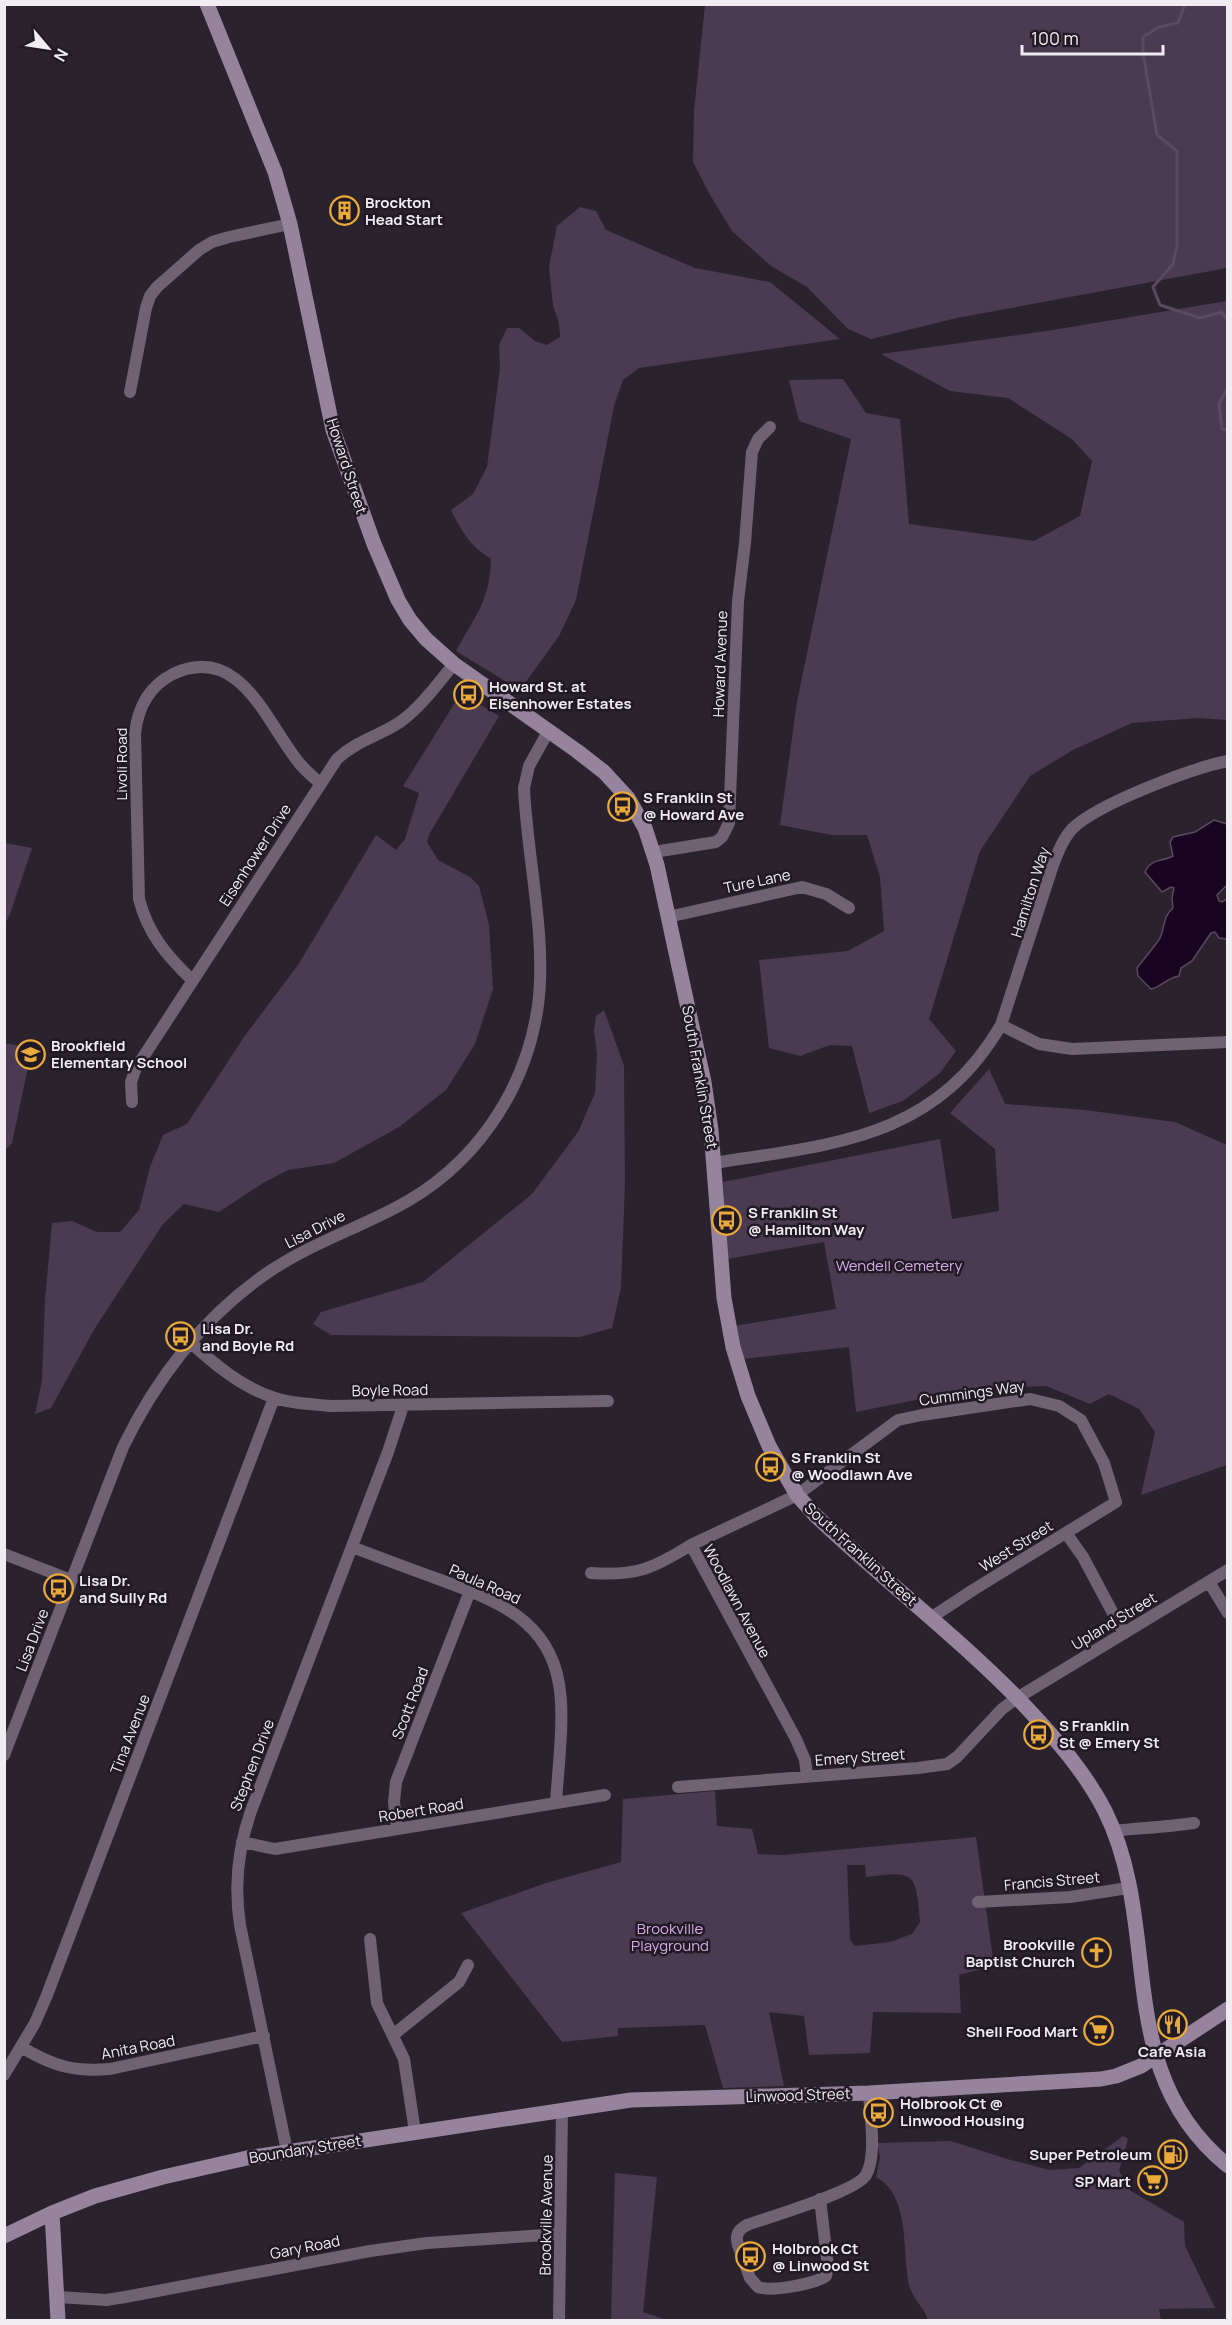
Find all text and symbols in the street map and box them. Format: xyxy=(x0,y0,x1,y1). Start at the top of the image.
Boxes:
north arrow xyxy=(18,18,78,78)
scale bar xyxy=(1022,18,1163,56)
text: 100 m xyxy=(1031,26,1079,50)
text: N xyxy=(49,45,74,66)
place label: Brockton Head Start xyxy=(365,192,443,230)
building icon: Brockton Head Start xyxy=(328,195,360,227)
street label: Howard Street xyxy=(322,415,372,517)
street label: Howard Avenue xyxy=(708,610,732,718)
place label: Howard St. at Eisenhower Estates xyxy=(489,676,632,714)
bus stop icon: Howard St. at Eisenhower Estates xyxy=(452,679,484,711)
street label: Livoli Road xyxy=(111,728,132,800)
place label: S Franklin St @ Howard Ave xyxy=(643,787,744,825)
bus stop icon: S Franklin St @ Howard Ave xyxy=(606,790,638,822)
street label: Eisenhower Drive xyxy=(214,799,296,910)
street label: Hamilton Way xyxy=(1005,844,1055,940)
street label: Ture Lane xyxy=(722,864,793,898)
street label: South Franklin Street xyxy=(677,1004,723,1150)
place label: Brookfield Elementary School xyxy=(51,1035,187,1073)
school or university icon: Brookfield Elementary School xyxy=(14,1038,46,1070)
place label: S Franklin St @ Hamilton Way xyxy=(748,1202,865,1240)
street label: Lisa Drive xyxy=(281,1205,349,1253)
bus stop icon: S Franklin St @ Hamilton Way xyxy=(711,1205,743,1237)
park label: Wendell Cemetery xyxy=(836,1255,962,1276)
place label: Lisa Dr. and Boyle Rd xyxy=(202,1318,294,1356)
bus stop icon: Lisa Dr. and Boyle Rd xyxy=(165,1321,197,1353)
street label: Cummings Way xyxy=(918,1375,1026,1411)
street label: Boyle Road xyxy=(352,1379,428,1401)
place label: S Franklin St @ Woodlawn Ave xyxy=(791,1447,913,1485)
bus stop icon: S Franklin St @ Woodlawn Ave xyxy=(754,1450,786,1482)
street label: South Franklin Street xyxy=(800,1498,922,1610)
street label: West Street xyxy=(975,1515,1057,1577)
street label: Woodlawn Avenue xyxy=(698,1540,776,1662)
street label: Paula Road xyxy=(446,1559,524,1609)
place label: Lisa Dr. and Sully Rd xyxy=(79,1570,167,1608)
bus stop icon: Lisa Dr. and Sully Rd xyxy=(42,1573,74,1605)
street label: Upland Street xyxy=(1067,1587,1161,1655)
street label: Lisa Drive xyxy=(10,1605,54,1674)
street label: Scott Road xyxy=(387,1664,433,1742)
street label: Tina Avenue xyxy=(105,1691,155,1777)
place label: S Franklin St @ Emery St xyxy=(1059,1715,1160,1753)
street label: Stephen Drive xyxy=(225,1716,279,1814)
bus stop icon: S Franklin St @ Emery St xyxy=(1022,1718,1054,1750)
street label: Emery Street xyxy=(814,1743,906,1771)
street label: Robert Road xyxy=(377,1793,465,1827)
street label: Francis Street xyxy=(1003,1866,1101,1896)
park label: Brookville Playground xyxy=(631,1918,709,1956)
place label: Brookville Baptist Church xyxy=(966,1934,1075,1972)
church icon: Brookville Baptist Church xyxy=(1080,1937,1112,1969)
restaurant icon: Cafe Asia xyxy=(1156,2008,1188,2040)
supermarket icon: Shell Food Mart xyxy=(1083,2015,1115,2047)
place label: Shell Food Mart xyxy=(966,2021,1078,2042)
street label: Anita Road xyxy=(99,2030,177,2064)
place label: Cafe Asia xyxy=(1138,2041,1206,2062)
street label: Linwood Street xyxy=(745,2083,851,2107)
place label: Holbrook Ct @ Linwood Housing xyxy=(900,2093,1025,2131)
bus stop icon: Holbrook Ct @ Linwood Housing xyxy=(863,2096,895,2128)
street label: Boundary Street xyxy=(247,2130,363,2168)
fuel station icon: Super Petroleum xyxy=(1157,2138,1189,2170)
place label: Super Petroleum xyxy=(1029,2144,1152,2165)
street label: Brookville Avenue xyxy=(534,2154,558,2276)
supermarket icon: SP Mart xyxy=(1136,2165,1168,2197)
place label: SP Mart xyxy=(1075,2171,1131,2192)
street label: Gary Road xyxy=(268,2230,342,2264)
place label: Holbrook Ct @ Linwood St xyxy=(772,2238,869,2276)
bus stop icon: Holbrook Ct @ Linwood St xyxy=(735,2241,767,2273)

